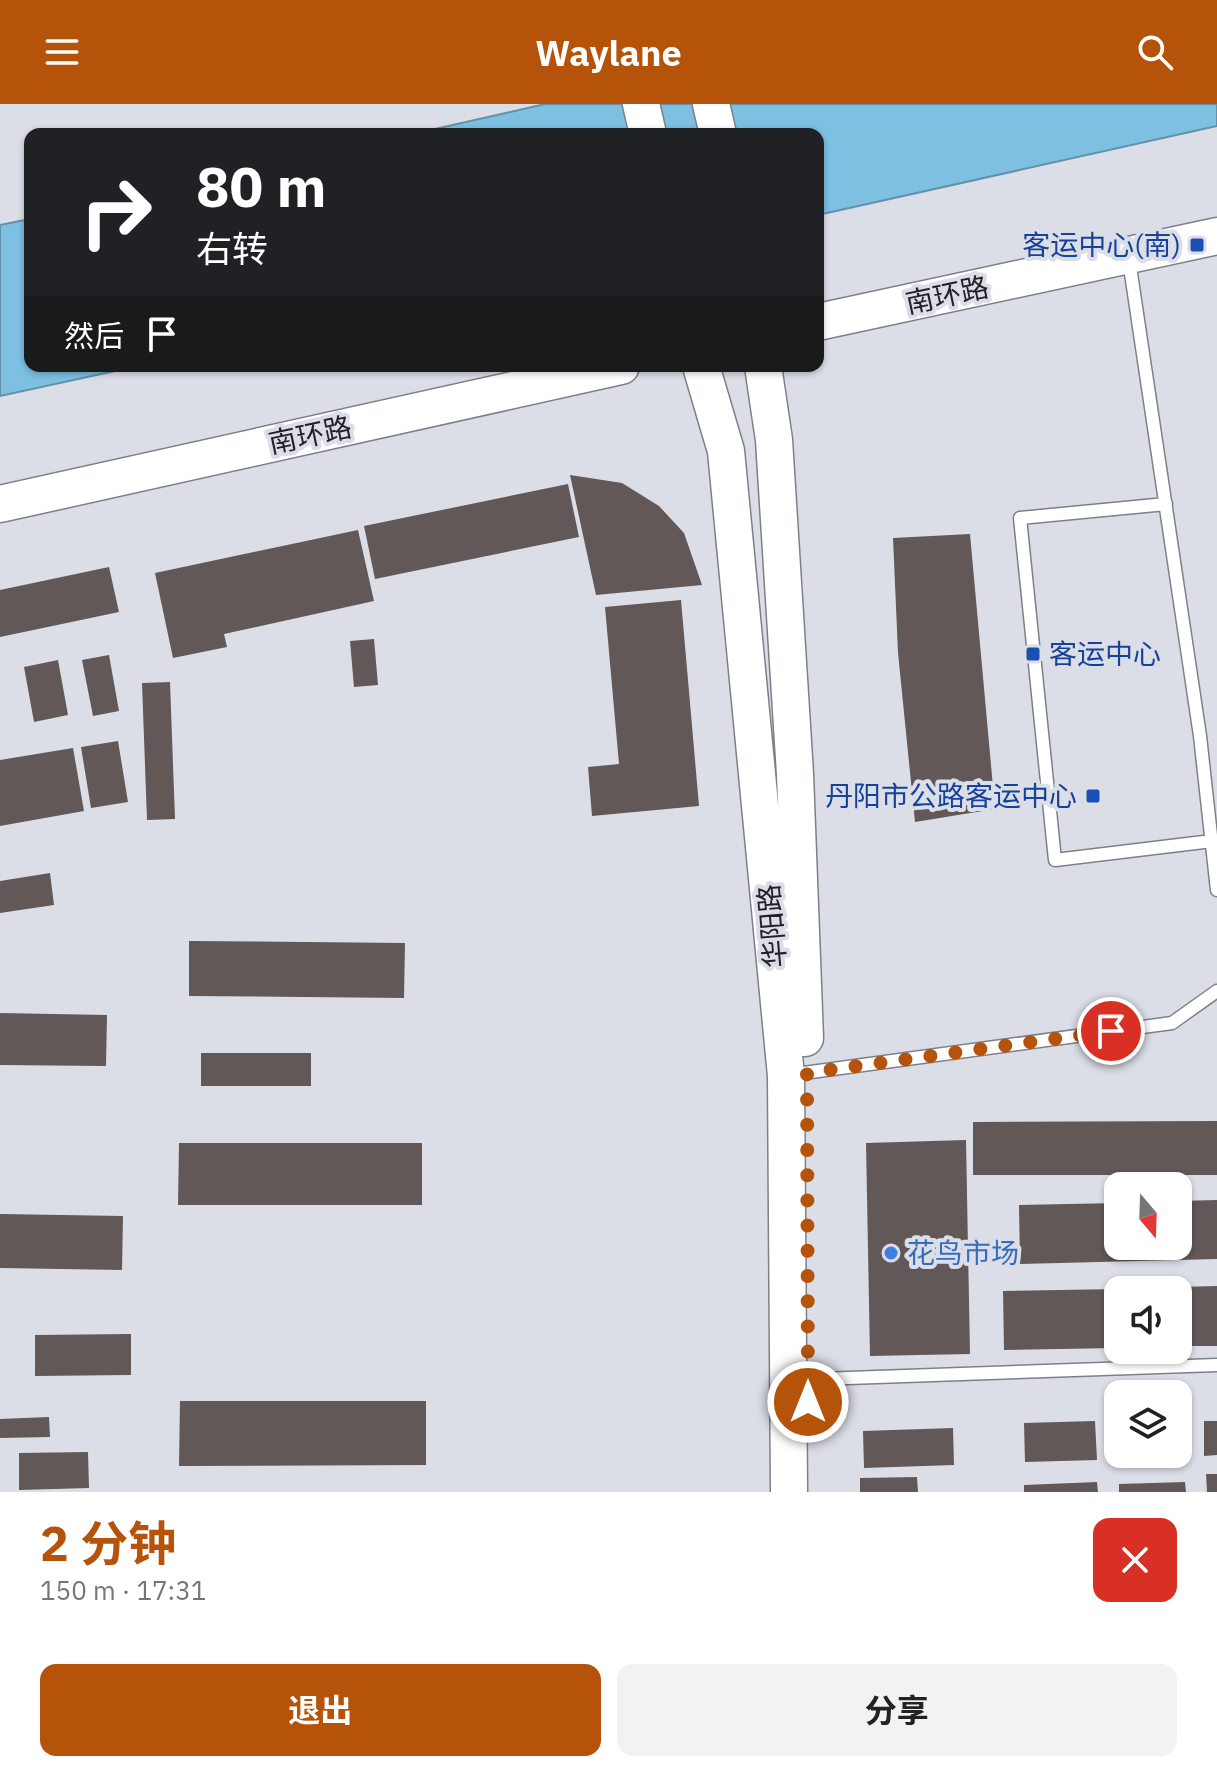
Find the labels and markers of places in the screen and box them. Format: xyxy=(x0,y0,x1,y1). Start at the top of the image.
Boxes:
place label: 客运中心(南) xyxy=(1022,226,1181,263)
marker: 客运中心(南) xyxy=(1188,236,1206,254)
place label: 客运中心 xyxy=(1049,635,1161,672)
marker: 客运中心 xyxy=(1024,645,1042,663)
place label: 丹阳市公路客运中心 xyxy=(825,777,1077,814)
marker: 丹阳市公路客运中心 xyxy=(1084,787,1102,805)
pin xyxy=(1077,997,1145,1065)
place label: 花鸟市场 xyxy=(907,1234,1019,1271)
marker: 花鸟市场 xyxy=(882,1244,900,1262)

